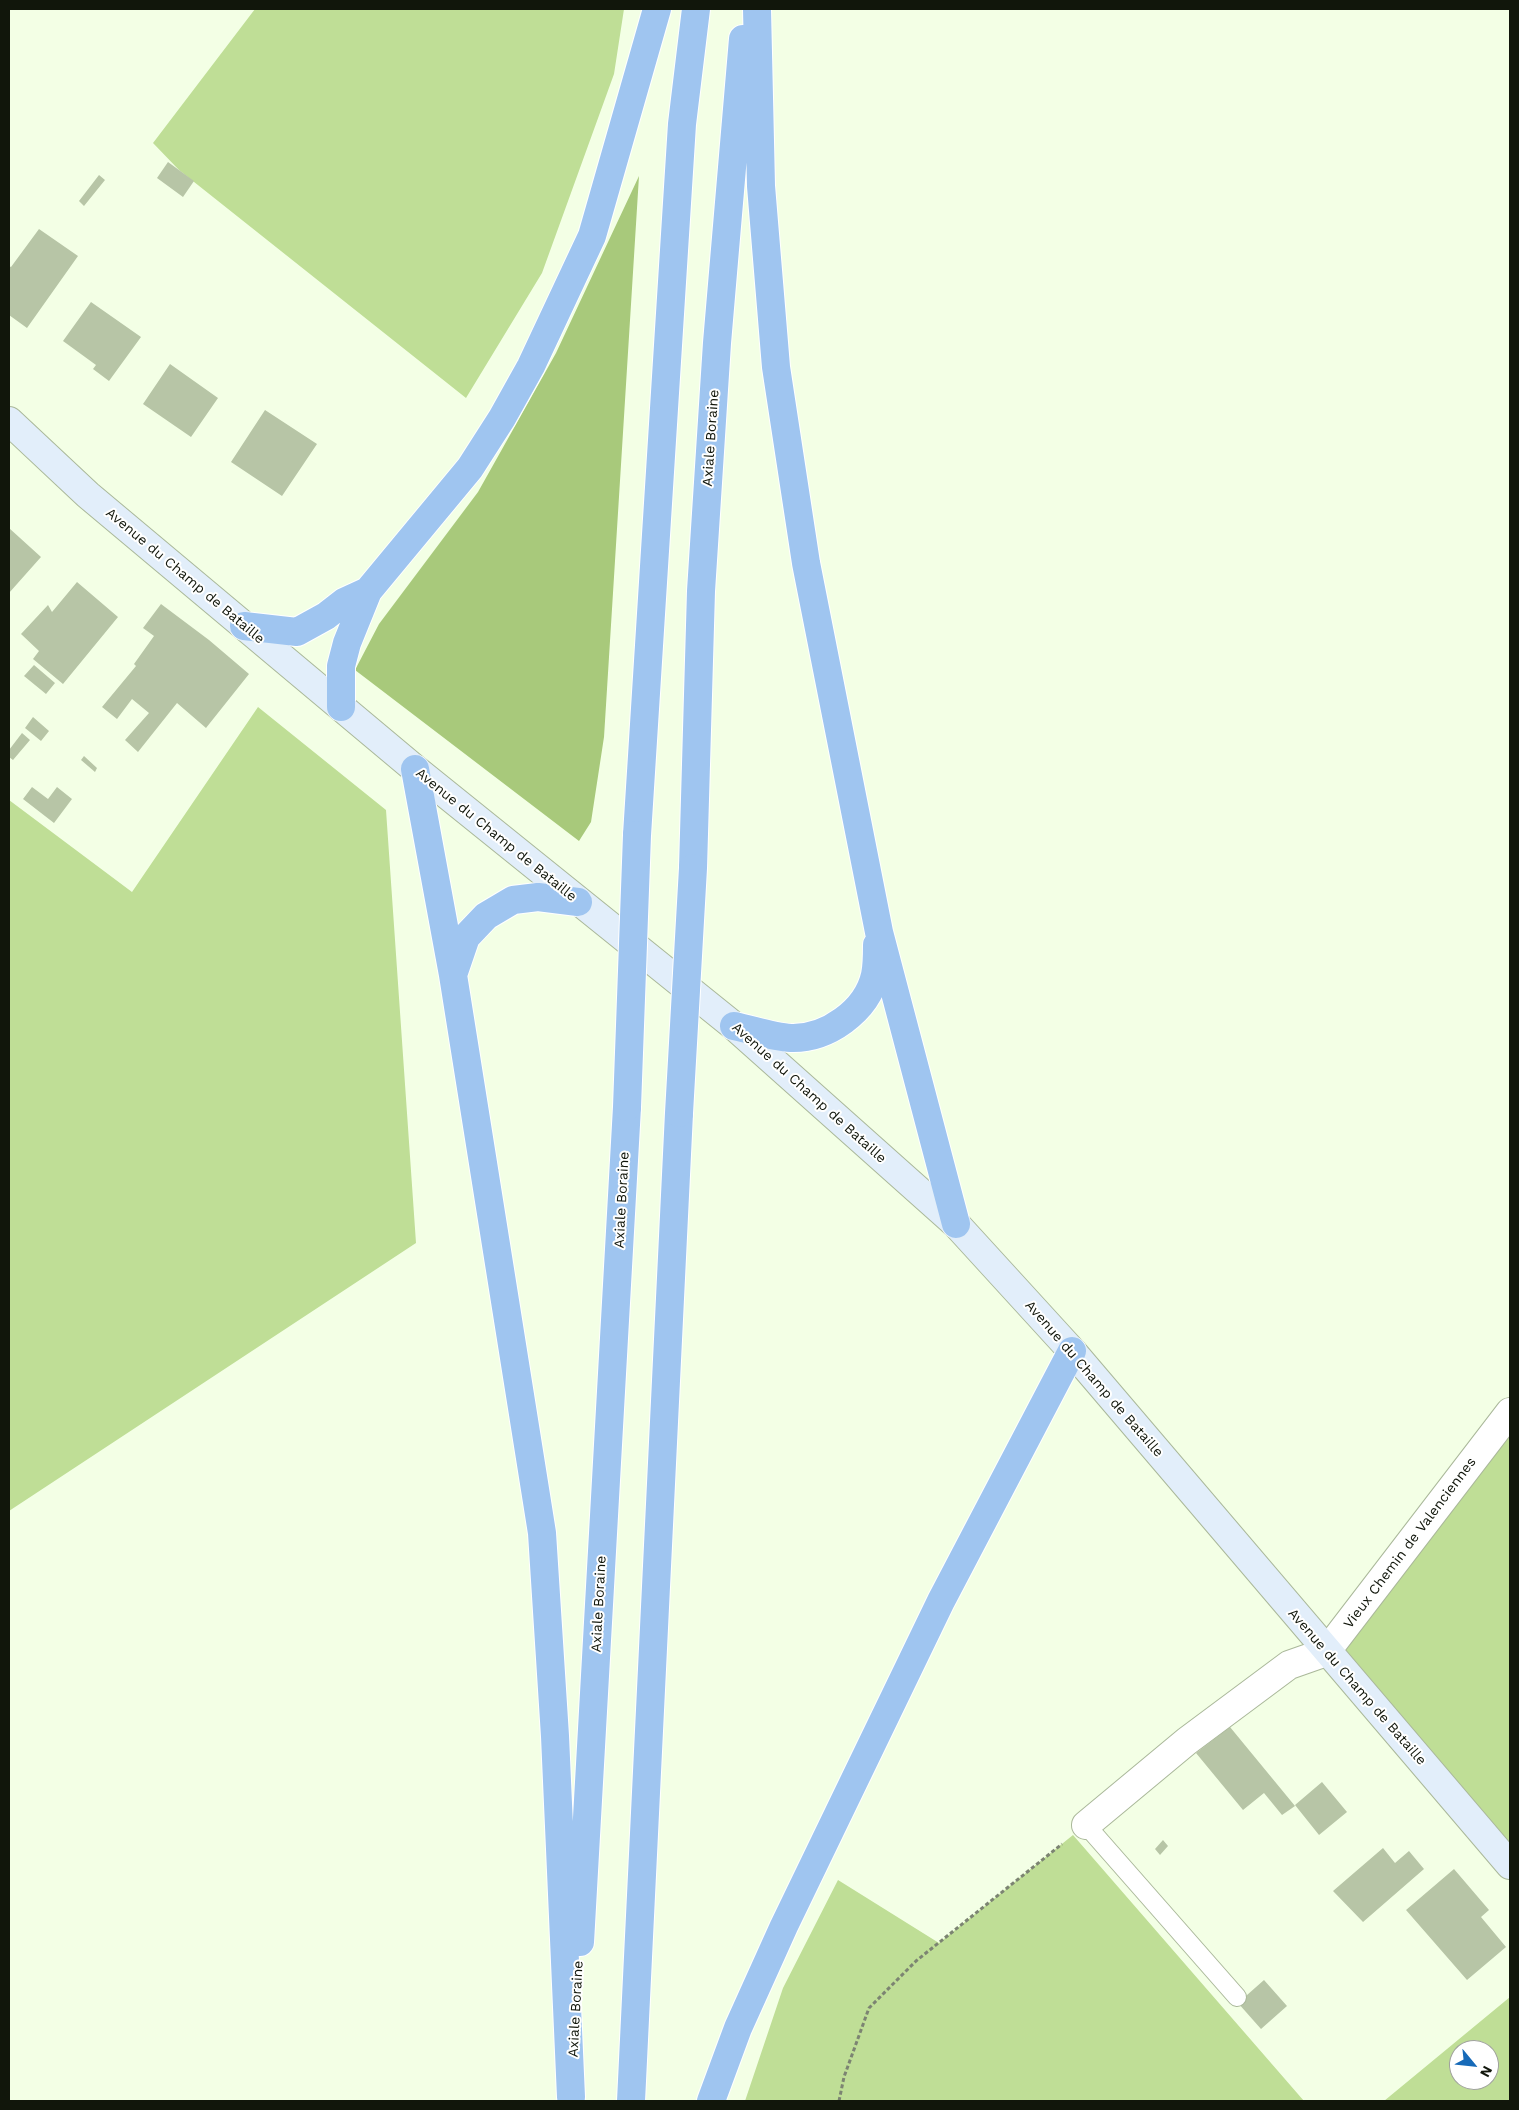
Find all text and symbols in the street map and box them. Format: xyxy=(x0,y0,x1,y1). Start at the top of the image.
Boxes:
street label: Axiale Boraine xyxy=(699,389,723,487)
street label: Avenue du Champ de Bataille xyxy=(102,505,268,647)
street label: Avenue du Champ de Bataille xyxy=(412,765,580,905)
street label: Avenue du Champ de Bataille xyxy=(728,1019,890,1167)
street label: Axiale Boraine xyxy=(611,1151,633,1249)
street label: Avenue du Champ de Bataille xyxy=(1021,1297,1167,1461)
street label: Vieux Chemin de Valenciennes xyxy=(1340,1454,1480,1632)
street label: Axiale Boraine xyxy=(588,1555,610,1653)
street label: Avenue du Champ de Bataille xyxy=(1284,1605,1430,1769)
street label: Axiale Boraine xyxy=(565,1960,587,2058)
north arrow xyxy=(1449,2040,1499,2090)
text: N xyxy=(1477,2063,1496,2080)

